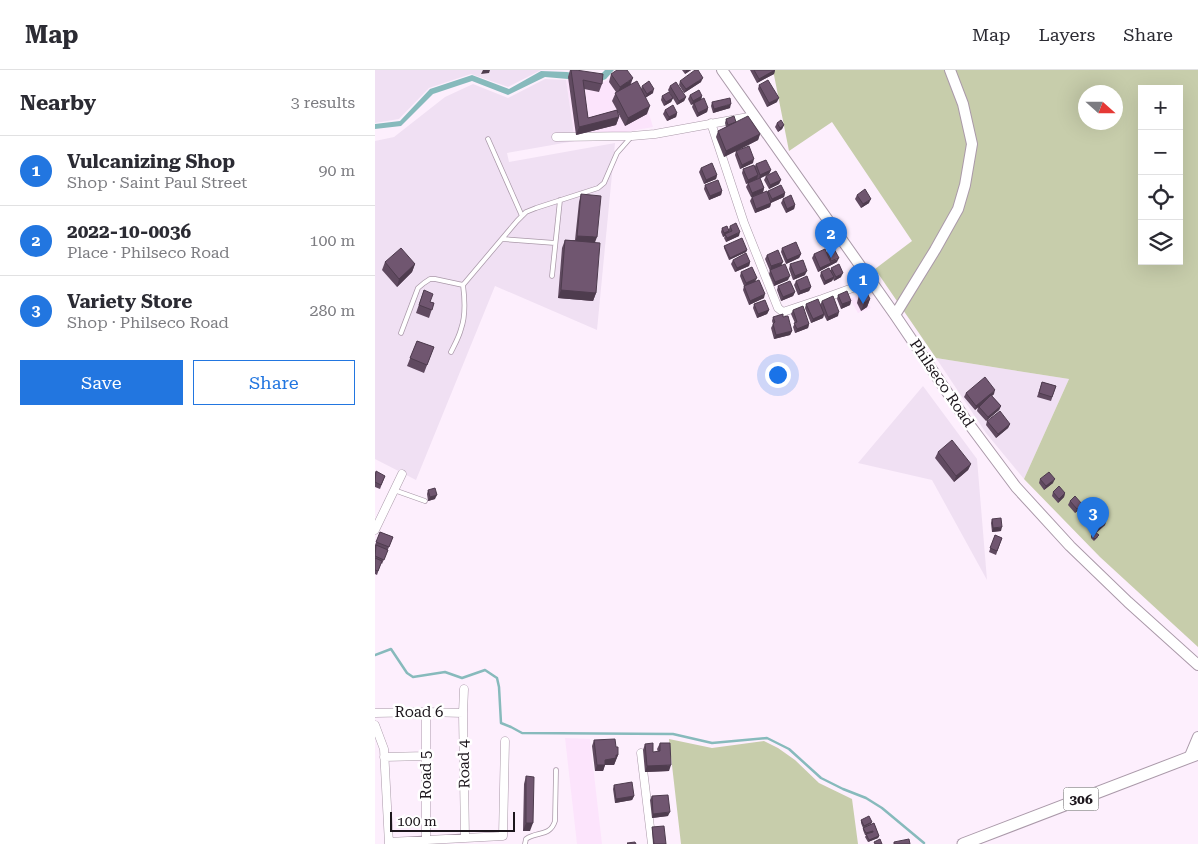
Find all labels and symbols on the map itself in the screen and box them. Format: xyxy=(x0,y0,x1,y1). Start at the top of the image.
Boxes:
north arrow xyxy=(1078,85,1123,130)
pin: 2 xyxy=(815,217,847,258)
pin: 1 xyxy=(847,263,879,304)
street label: Philseco Road xyxy=(906,336,978,431)
your location xyxy=(765,362,791,388)
pin: 3 xyxy=(1077,497,1109,538)
street label: Road 6 xyxy=(394,703,444,721)
street label: Road 4 xyxy=(455,739,473,789)
street label: Road 5 xyxy=(417,750,435,800)
road number: 306 xyxy=(1063,788,1099,811)
scale bar xyxy=(390,809,515,832)

